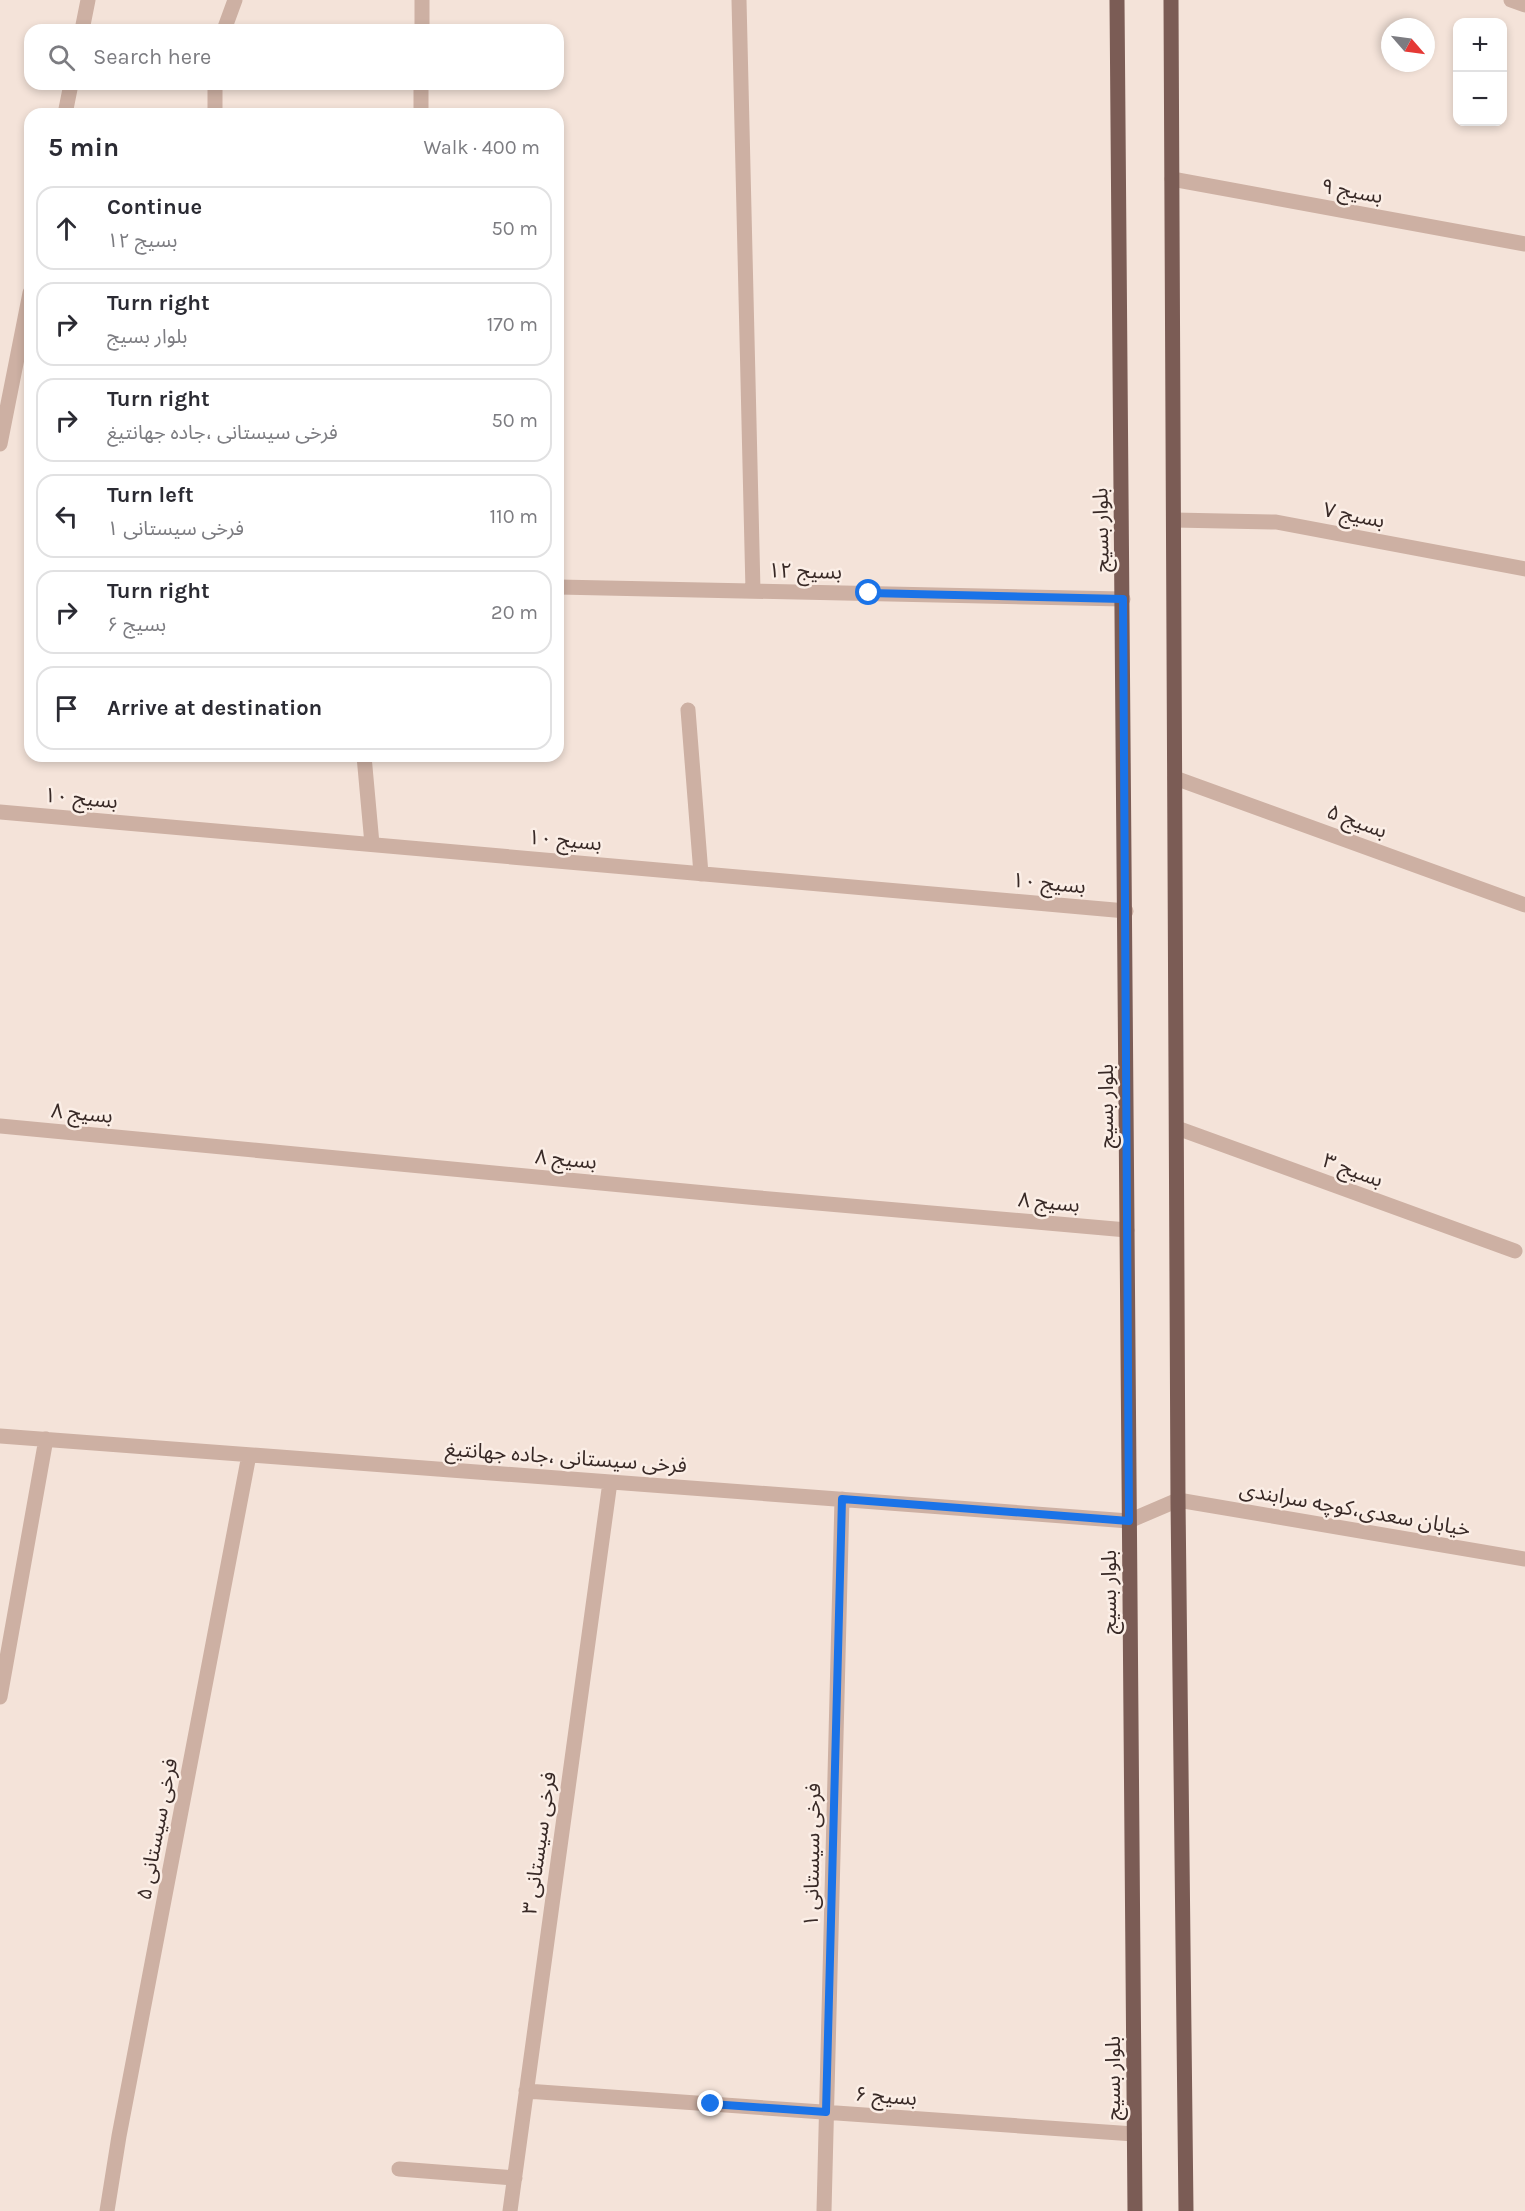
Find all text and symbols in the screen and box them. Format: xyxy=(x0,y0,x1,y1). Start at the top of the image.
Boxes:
north arrow xyxy=(1381,18,1435,72)
map controls xyxy=(1453,18,1507,126)
button: + xyxy=(1453,18,1507,72)
search box xyxy=(24,24,564,90)
icon: search xyxy=(45,41,78,74)
text: Search here xyxy=(93,44,211,70)
button: − xyxy=(1453,72,1507,126)
text: 5 min xyxy=(48,132,119,163)
text: Walk · 400 m xyxy=(423,136,540,159)
street label: بسیج ۹ xyxy=(1319,174,1385,211)
text: Continue xyxy=(107,194,202,220)
icon: ahead xyxy=(50,212,83,245)
text: 50 m xyxy=(491,217,538,240)
text: بسیج ۱۲ xyxy=(107,229,177,252)
text: Turn right xyxy=(107,290,210,316)
icon: right xyxy=(50,308,83,341)
text: 170 m xyxy=(487,313,538,336)
text: بلوار بسیج xyxy=(107,325,188,348)
text: Turn right xyxy=(107,386,210,412)
icon: right xyxy=(50,404,83,437)
text: 50 m xyxy=(491,409,538,432)
text: فرخی سیستانی ،جاده جهانتیغ xyxy=(107,421,338,444)
text: Turn left xyxy=(107,482,194,508)
street label: بلوار بسیج xyxy=(1088,487,1117,572)
street label: بسیج ۷ xyxy=(1321,497,1387,536)
icon: left xyxy=(50,500,83,533)
text: 110 m xyxy=(489,505,538,528)
text: فرخی سیستانی ۱ xyxy=(107,517,244,540)
street label: بسیج ۱۲ xyxy=(768,558,842,587)
text: Turn right xyxy=(107,578,210,604)
route start xyxy=(855,579,881,605)
icon: right xyxy=(50,596,83,629)
text: 20 m xyxy=(491,601,538,624)
text: بسیج ۶ xyxy=(107,613,166,636)
icon: arrive xyxy=(50,692,83,725)
text: Arrive at destination xyxy=(107,695,322,721)
street label: بسیج ۱۰ xyxy=(43,783,119,816)
street label: بسیج ۵ xyxy=(1323,799,1390,846)
street label: بسیج ۱۰ xyxy=(527,825,603,858)
street label: بسیج ۱۰ xyxy=(1011,868,1087,901)
street label: بلوار بسیج xyxy=(1094,1064,1121,1148)
street label: بسیج ۸ xyxy=(50,1098,114,1131)
street label: بسیج ۸ xyxy=(534,1144,598,1177)
street label: بسیج ۳ xyxy=(1319,1148,1386,1195)
street label: بسیج ۸ xyxy=(1017,1187,1081,1220)
street label: فرخی سیستانی ،جاده جهانتیغ xyxy=(444,1437,688,1480)
street label: خیابان سعدی،کوچه سرابندی xyxy=(1237,1477,1472,1542)
street label: بلوار بسیج xyxy=(1097,1550,1124,1634)
street label: فرخی سیستانی ۵ xyxy=(131,1756,183,1902)
street label: فرخی سیستانی ۳ xyxy=(517,1770,561,1916)
street label: فرخی سیستانی ۱ xyxy=(799,1783,825,1927)
street label: بلوار بسیج xyxy=(1101,2036,1128,2120)
street label: بسیج ۶ xyxy=(854,2082,918,2113)
route end xyxy=(697,2090,723,2116)

